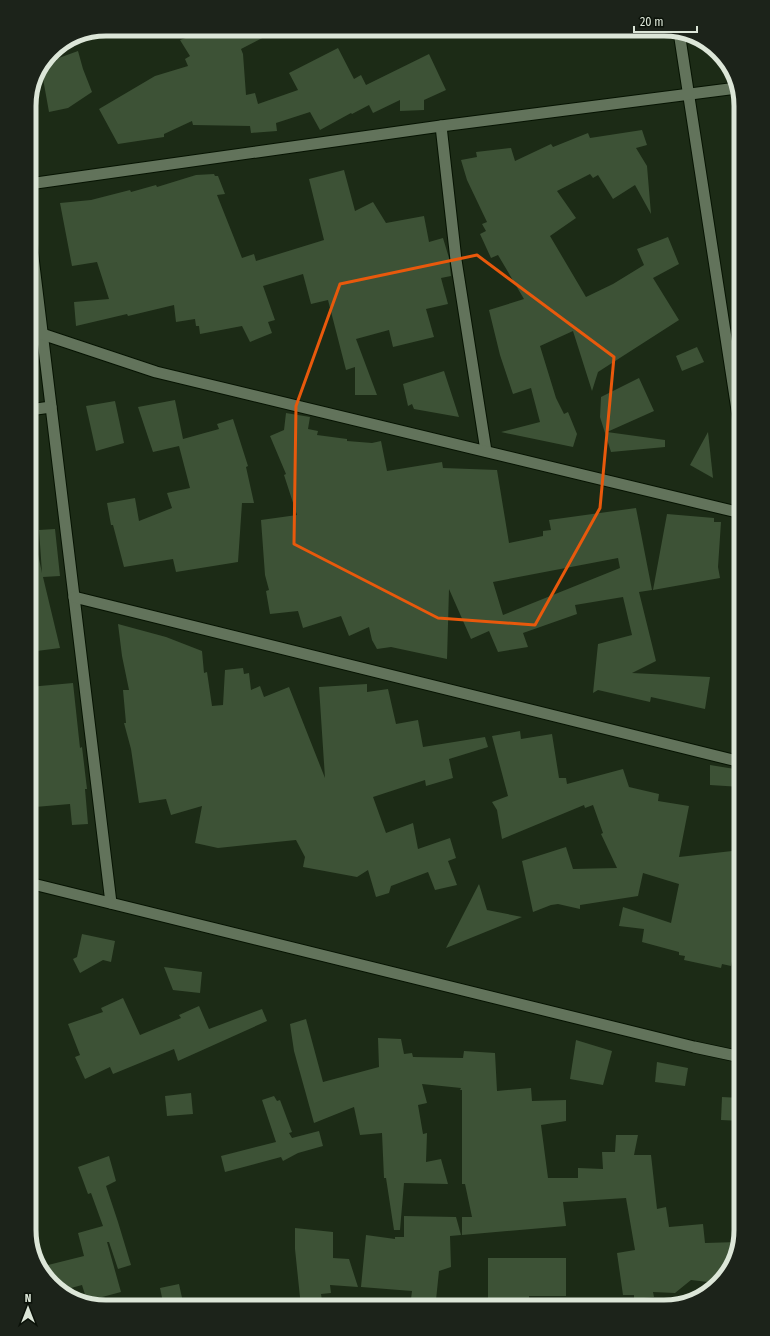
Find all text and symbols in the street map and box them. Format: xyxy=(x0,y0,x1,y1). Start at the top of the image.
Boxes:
scale bar xyxy=(634,8,697,34)
text: 20 m xyxy=(640,15,664,29)
north arrow xyxy=(8,1288,48,1328)
text: N xyxy=(25,1292,31,1305)

